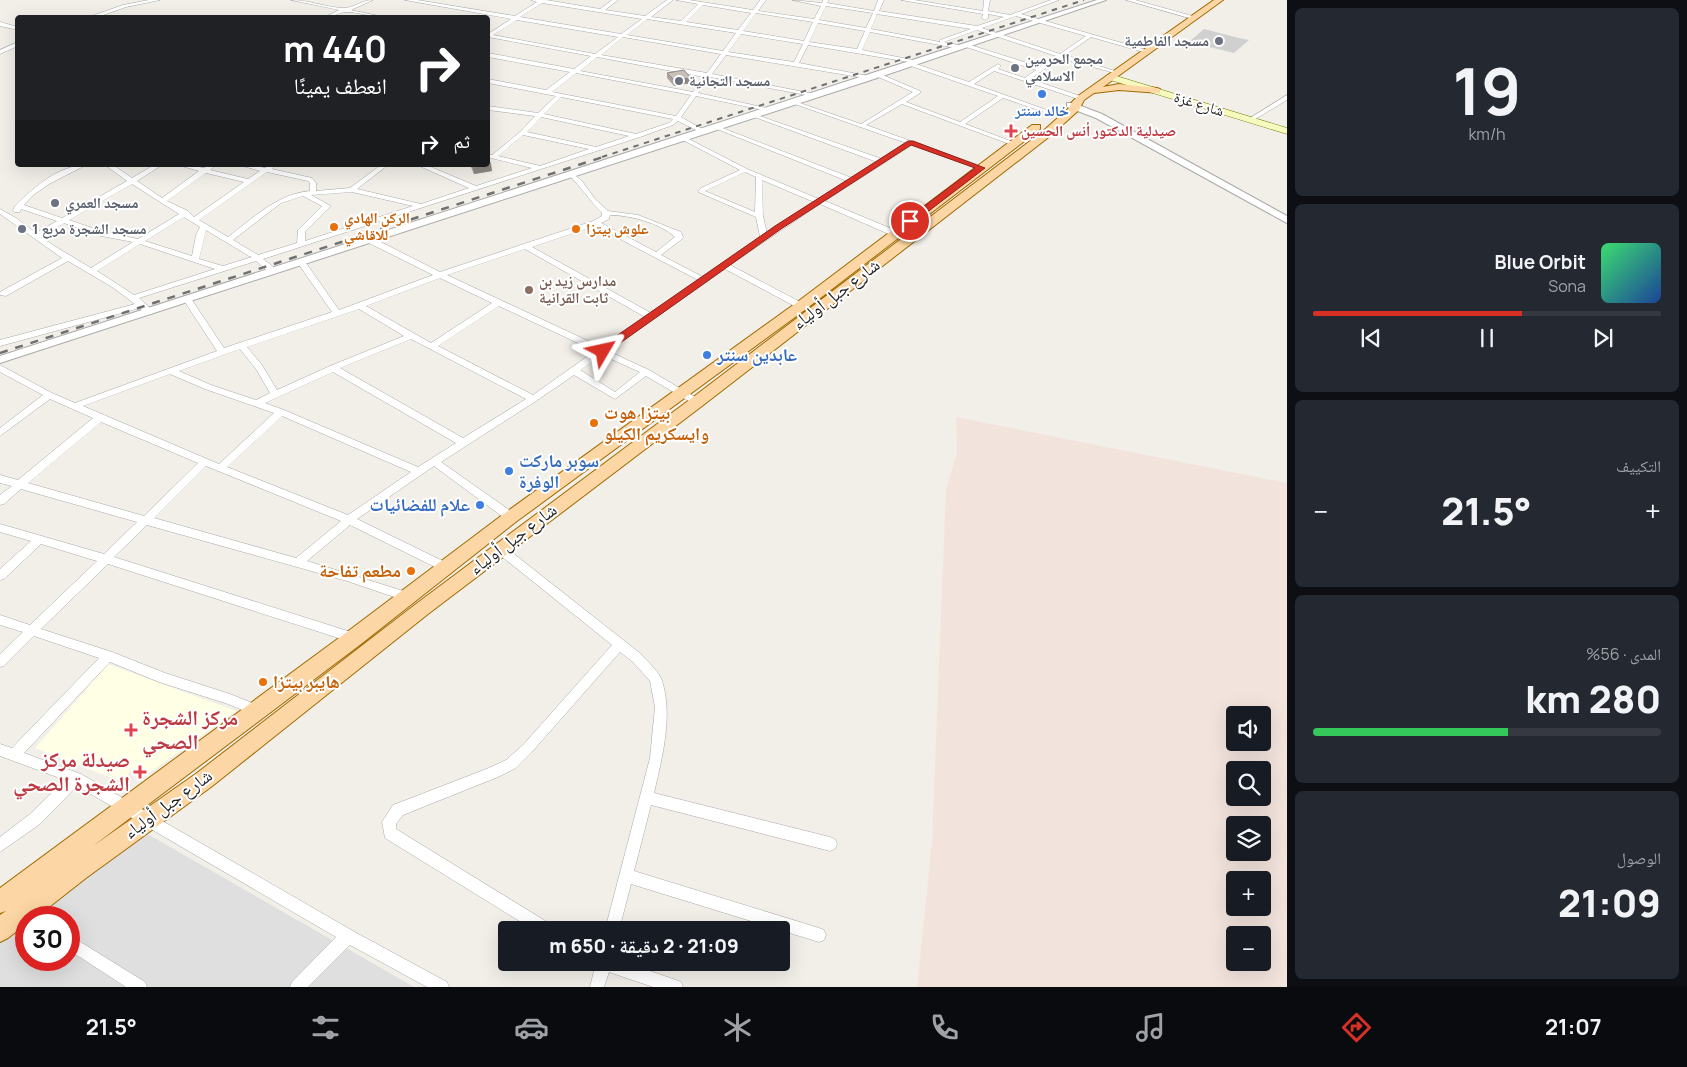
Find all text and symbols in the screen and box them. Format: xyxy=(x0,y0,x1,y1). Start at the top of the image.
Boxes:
text: 440 m xyxy=(283,25,387,73)
place label: مسجد الفاطمية xyxy=(1124,30,1209,51)
icon: right xyxy=(405,35,470,100)
marker: مسجد الفاطمية xyxy=(1213,35,1225,47)
text: 19 xyxy=(1453,46,1521,135)
place label: مجمع الحرمين الاسلامي xyxy=(1025,48,1103,88)
marker: مجمع الحرمين الاسلامي xyxy=(1009,62,1021,74)
place label: مسجد التجانية xyxy=(689,70,770,91)
text: انعطف يمينًا xyxy=(294,71,387,101)
marker: مسجد التجانية xyxy=(673,75,685,87)
street label: شارع غزة xyxy=(1172,86,1227,121)
marker: خالد سنتر xyxy=(1036,88,1048,100)
place label: خالد سنتر xyxy=(1014,100,1069,121)
place label: صيدلية الدكتور أنس الحسين xyxy=(1021,120,1176,141)
text: km/h xyxy=(1468,123,1506,145)
marker: صيدلية الدكتور أنس الحسين xyxy=(1005,125,1017,137)
text: ثم xyxy=(453,128,470,154)
icon: right xyxy=(415,130,443,158)
place label: مسجد العمري xyxy=(65,192,139,215)
marker: مسجد العمري xyxy=(49,197,61,209)
pin xyxy=(889,200,931,242)
place label: الركن الهادي للاقاشي xyxy=(344,207,410,247)
icon: arrive xyxy=(896,207,924,235)
place label: مسجد الشجرة مربع 1 xyxy=(32,218,147,239)
place label: علوش بيتزا xyxy=(586,218,649,239)
marker: الركن الهادي للاقاشي xyxy=(328,221,340,233)
marker: مسجد الشجرة مربع 1 xyxy=(16,223,28,235)
marker: علوش بيتزا xyxy=(570,223,582,235)
text: Blue Orbit xyxy=(1494,249,1586,275)
street label: شارع جبل أولياء xyxy=(787,252,884,334)
place label: مدارس زيد بن ثابت القرانية xyxy=(539,270,616,308)
text: Sona xyxy=(1548,275,1586,297)
marker: مدارس زيد بن ثابت القرانية xyxy=(523,284,535,296)
position arrow xyxy=(576,324,628,376)
icon: previous xyxy=(1357,324,1385,352)
icon: pause xyxy=(1473,324,1501,352)
icon: next xyxy=(1589,324,1617,352)
place label: عابدين سنتر xyxy=(716,342,797,366)
marker: عابدين سنتر xyxy=(701,349,713,361)
place label: بيتزا هوت وايسكريم الكيلو xyxy=(604,400,709,446)
marker: بيتزا هوت وايسكريم الكيلو xyxy=(588,417,600,429)
place label: سوبر ماركت الوفرة xyxy=(519,448,599,493)
text: التكييف xyxy=(1616,455,1661,477)
marker: سوبر ماركت الوفرة xyxy=(503,465,515,477)
text: 21.5° xyxy=(1441,484,1532,536)
place label: علام للفضائيات xyxy=(369,492,470,517)
text: − xyxy=(1313,492,1328,530)
text: + xyxy=(1645,492,1661,530)
street label: شارع جبل أولياء xyxy=(464,497,561,579)
marker: علام للفضائيات xyxy=(474,499,486,511)
place label: مطعم تفاحة xyxy=(319,558,401,583)
marker: مطعم تفاحة xyxy=(405,565,417,577)
text: المدى · 56% xyxy=(1586,643,1661,665)
place label: هايبر بيتزا xyxy=(273,669,340,693)
text: 280 km xyxy=(1525,672,1661,724)
marker: هايبر بيتزا xyxy=(257,676,269,688)
place label: مركز الشجرة الصحي xyxy=(142,703,238,758)
map controls xyxy=(1226,706,1271,971)
button: sound xyxy=(1226,706,1271,751)
marker: مركز الشجرة الصحي xyxy=(124,723,138,737)
place label: صيدلة مركز الشجرة الصحي xyxy=(13,745,130,800)
button: search xyxy=(1226,761,1271,806)
street label: شارع جبل أولياء xyxy=(118,763,217,844)
marker: صيدلة مركز الشجرة الصحي xyxy=(134,766,146,778)
button: layers xyxy=(1226,816,1271,861)
text: الوصول xyxy=(1617,847,1661,869)
button: + xyxy=(1226,871,1271,916)
text: 21:09 xyxy=(1558,876,1661,928)
speed limit sign: 30 xyxy=(15,906,80,971)
button: − xyxy=(1226,926,1271,971)
text: 21:09 · 2 دقيقة · 650 m xyxy=(549,933,739,959)
icon: filters xyxy=(308,1010,343,1045)
icon: car xyxy=(514,1010,549,1045)
icon: climate xyxy=(720,1010,755,1045)
icon: phone xyxy=(927,1010,962,1045)
icon: music xyxy=(1133,1010,1168,1045)
icon: directions xyxy=(1339,1010,1374,1045)
text: 21.5° xyxy=(86,1012,137,1042)
text: 21:07 xyxy=(1545,1012,1601,1042)

